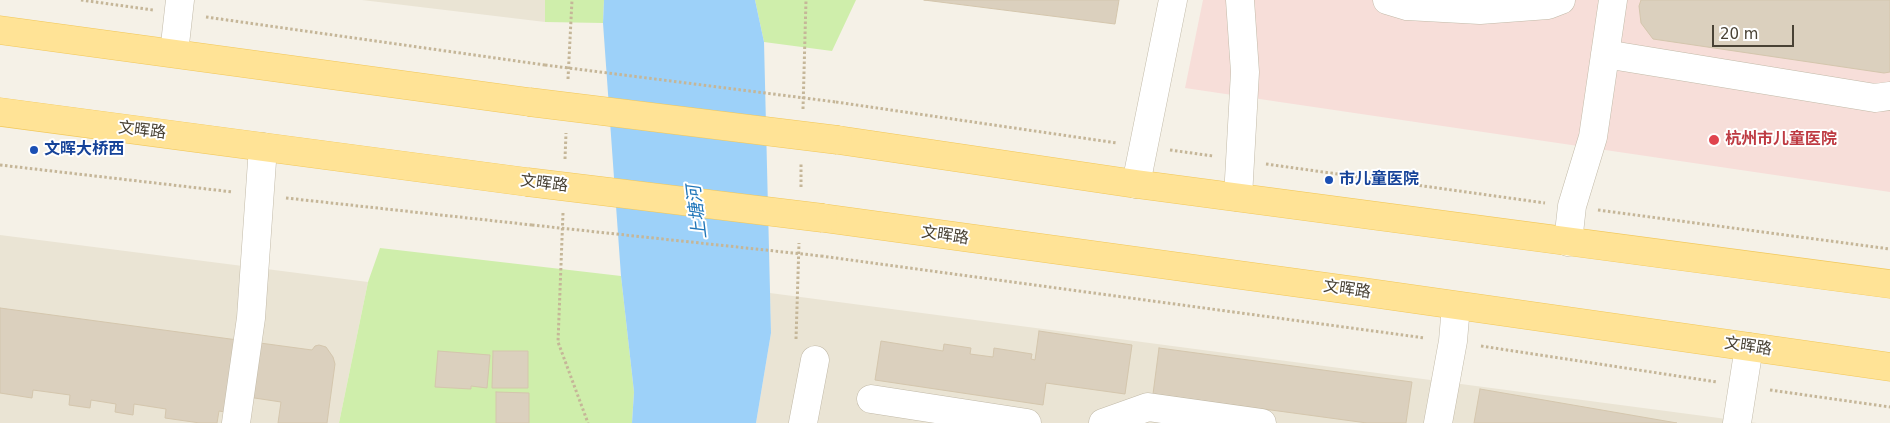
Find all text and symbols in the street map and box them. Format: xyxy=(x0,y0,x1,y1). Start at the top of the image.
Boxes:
scale bar xyxy=(1715,15,1798,47)
text: 20 m xyxy=(1720,25,1758,43)
street label: 文晖路 xyxy=(117,119,167,143)
place label: 杭州市儿童医院 xyxy=(1725,130,1837,150)
marker: 杭州市儿童医院 xyxy=(1707,133,1721,147)
place label: 文晖大桥西 xyxy=(44,140,124,160)
marker: 文晖大桥西 xyxy=(28,144,40,156)
place label: 市儿童医院 xyxy=(1339,170,1419,190)
street label: 文晖路 xyxy=(519,172,569,196)
marker: 市儿童医院 xyxy=(1323,174,1335,186)
water label: 上塘河 xyxy=(684,184,712,240)
street label: 文晖路 xyxy=(920,223,970,249)
street label: 文晖路 xyxy=(1322,277,1372,303)
street label: 文晖路 xyxy=(1723,334,1773,360)

